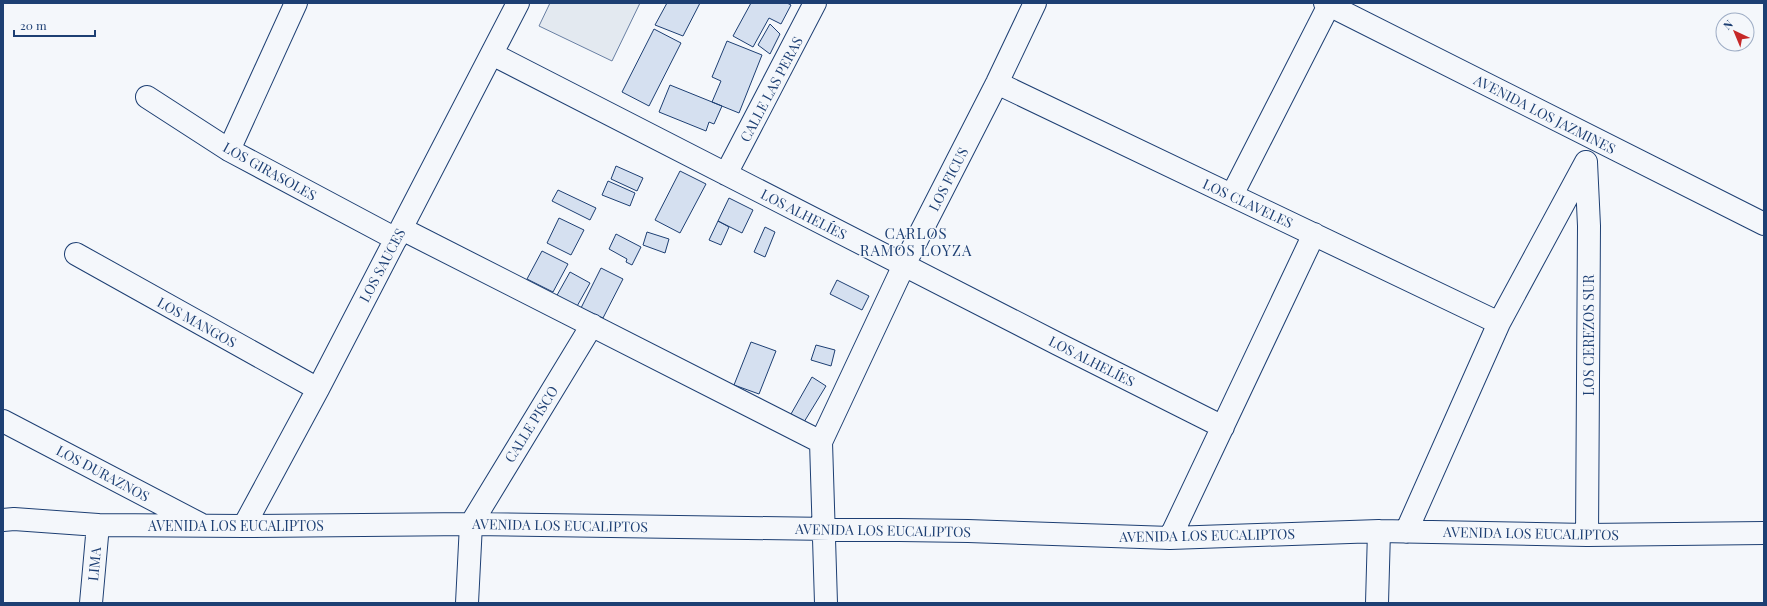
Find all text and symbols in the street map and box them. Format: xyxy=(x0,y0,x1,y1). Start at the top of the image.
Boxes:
scale bar xyxy=(14,12,95,38)
north arrow xyxy=(1715,12,1755,52)
text: N xyxy=(1720,16,1736,33)
text: 20 m xyxy=(20,17,47,33)
street label: CALLE LAS PERAS xyxy=(735,33,807,145)
street label: AVENIDA LOS JAZMINES xyxy=(1470,70,1619,158)
street label: LOS GIRASOLES xyxy=(220,137,320,205)
street label: LOS FICUS xyxy=(924,144,972,214)
street label: LOS CLAVELES xyxy=(1200,174,1296,232)
street label: LOS ALHELÍES xyxy=(758,184,850,244)
district label: CARLOS RAMOS LOYZA xyxy=(860,223,972,260)
street label: LOS SAUCES xyxy=(355,225,409,305)
street label: LOS CEREZOS SUR xyxy=(1579,273,1598,396)
street label: LOS MANGOS xyxy=(154,292,240,352)
street label: LOS ALHELÍES xyxy=(1046,331,1138,391)
street label: CALLE PISCO xyxy=(500,382,562,466)
street label: LOS DURAZNOS xyxy=(53,440,153,506)
street label: AVENIDA LOS EUCALIPTOS xyxy=(471,514,648,536)
street label: AVENIDA LOS EUCALIPTOS xyxy=(147,516,324,535)
street label: AVENIDA LOS EUCALIPTOS xyxy=(794,519,971,541)
street label: AVENIDA LOS EUCALIPTOS xyxy=(1442,522,1619,544)
street label: AVENIDA LOS EUCALIPTOS xyxy=(1118,524,1295,546)
street label: LIMA xyxy=(83,546,105,582)

